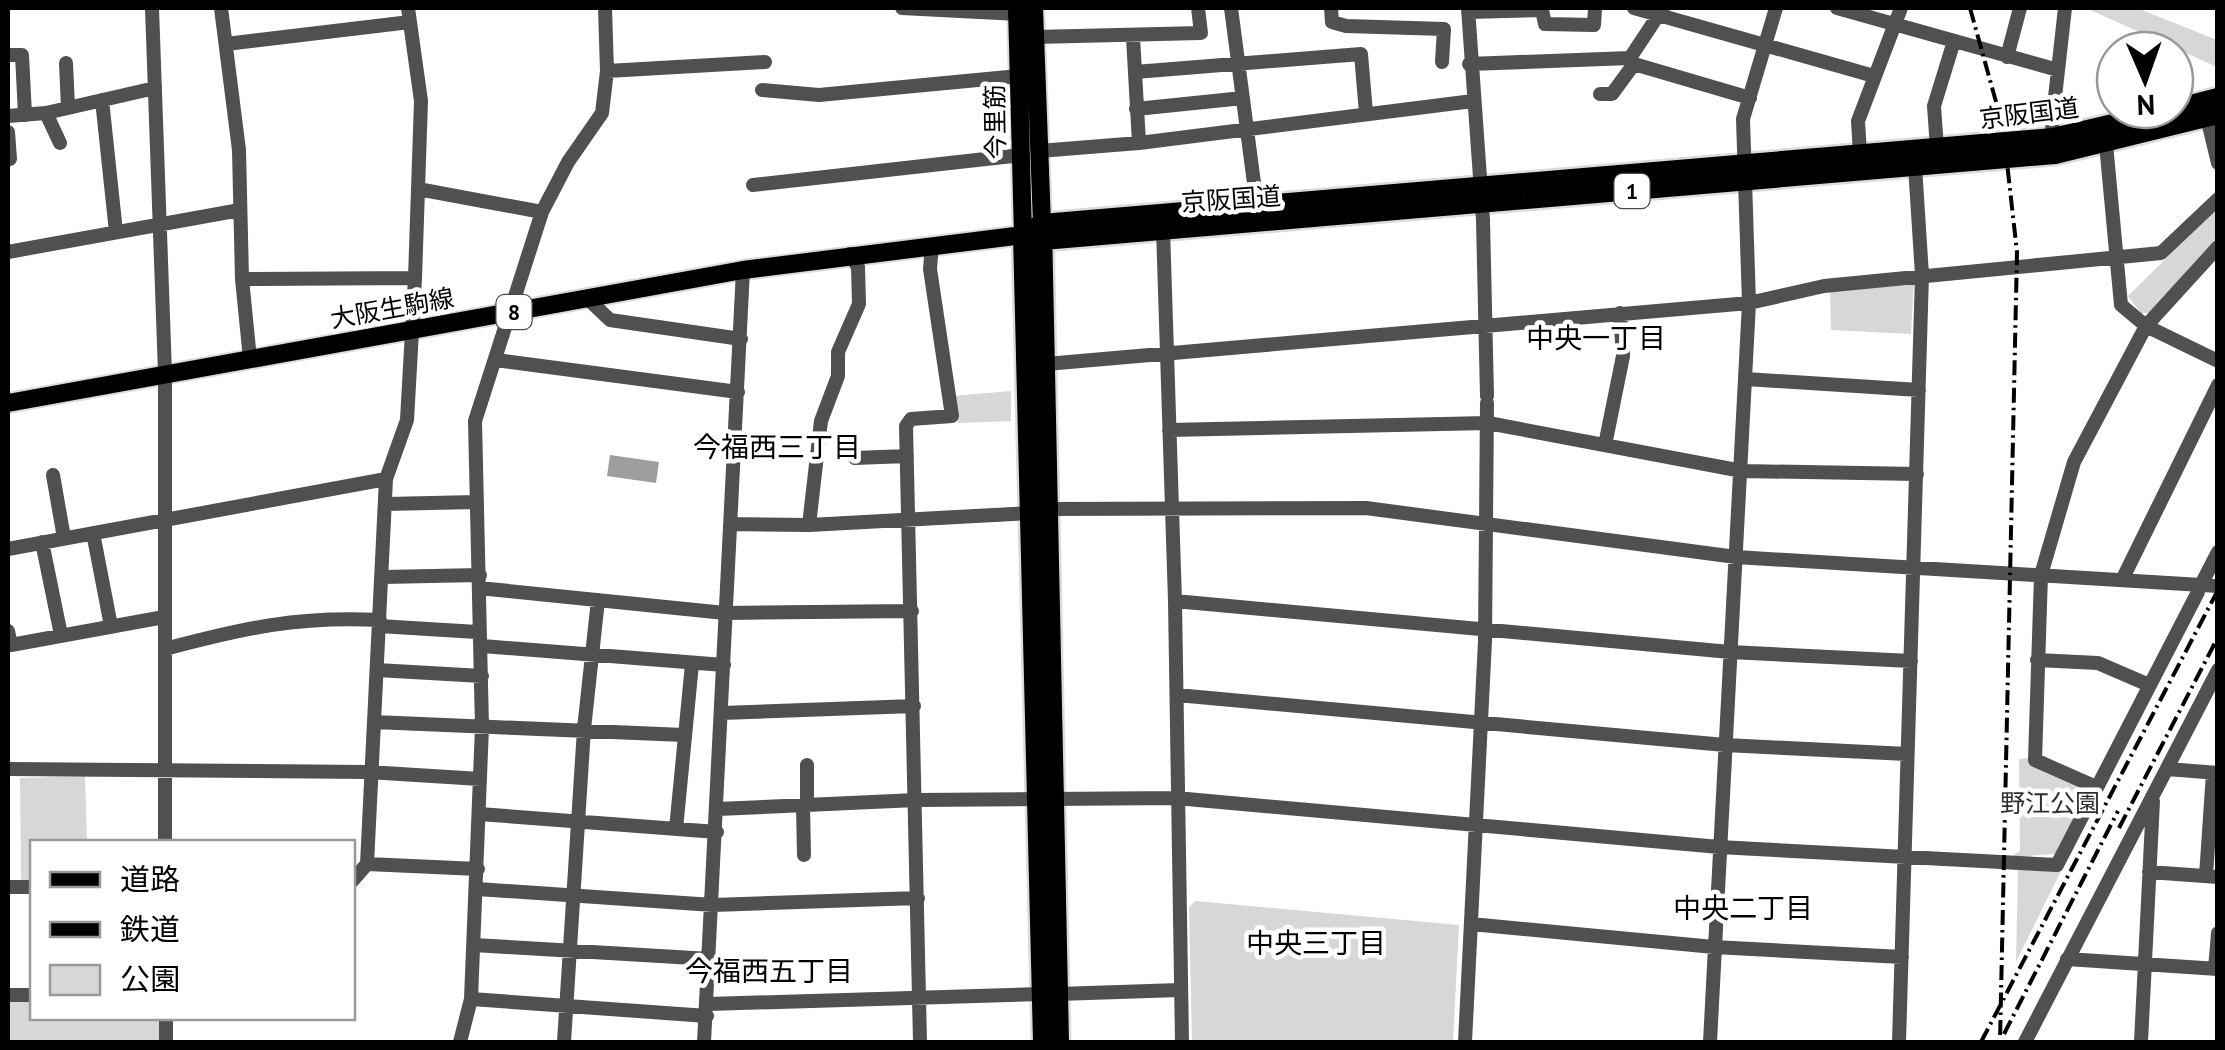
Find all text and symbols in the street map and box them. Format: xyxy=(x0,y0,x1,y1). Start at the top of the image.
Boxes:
north arrow xyxy=(2095,30,2195,130)
street label: 今里筋 xyxy=(978,84,1012,160)
text: N xyxy=(2136,87,2156,124)
street label: 京阪国道 xyxy=(1977,91,2081,135)
road number: 1 xyxy=(1614,174,1650,208)
street label: 京阪国道 xyxy=(1180,180,1282,218)
street label: 大阪生駒線 xyxy=(328,281,456,335)
road number: 8 xyxy=(496,295,532,329)
district label: 中央一丁目 xyxy=(1526,319,1666,356)
district label: 今福西三丁目 xyxy=(693,428,861,465)
park label: 野江公園 xyxy=(2000,787,2100,819)
legend xyxy=(30,840,355,1020)
text: 道路 xyxy=(120,859,180,898)
district label: 中央二丁目 xyxy=(1673,889,1813,926)
text: 鉄道 xyxy=(120,909,180,948)
district label: 中央三丁目 xyxy=(1246,924,1386,961)
district label: 今福西五丁目 xyxy=(685,952,853,989)
text: 公園 xyxy=(120,959,180,998)

